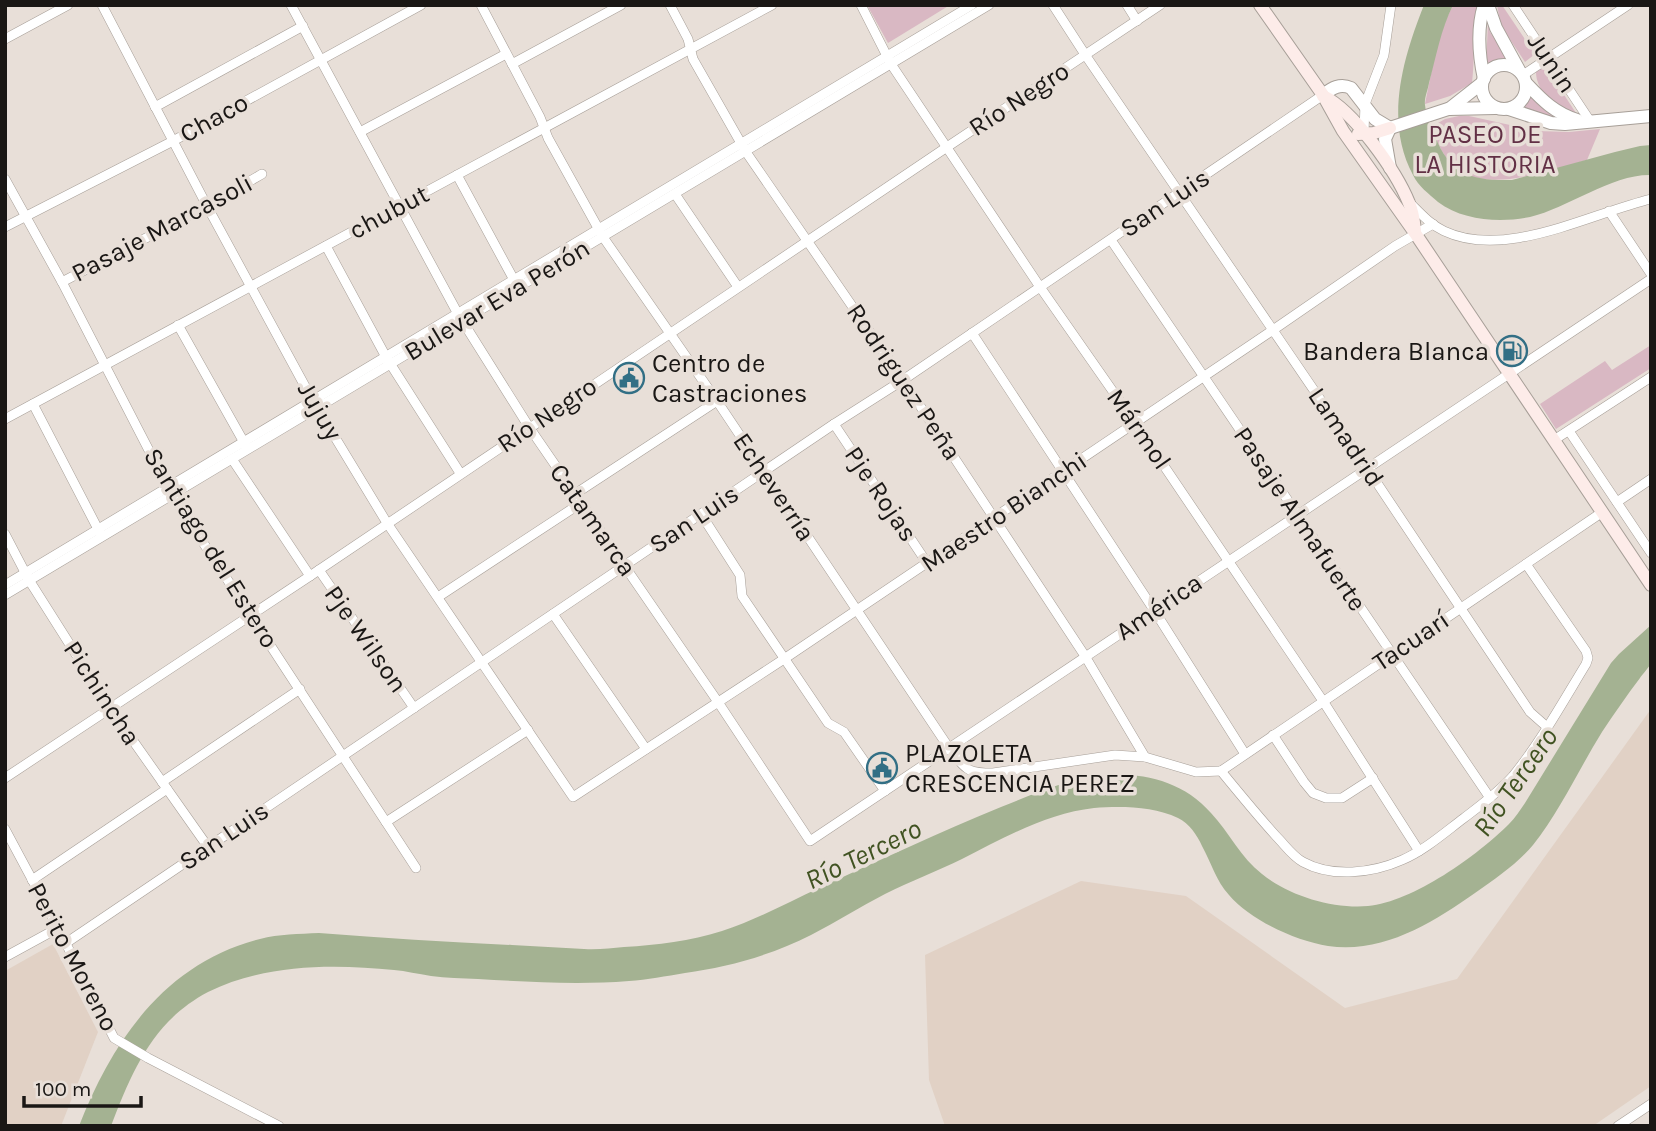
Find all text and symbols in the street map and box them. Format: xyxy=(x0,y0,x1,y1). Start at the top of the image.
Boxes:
street label: Junin xyxy=(1521,27,1583,99)
street label: Río Negro xyxy=(963,55,1075,143)
street label: Chaco xyxy=(174,87,254,149)
park label: PASEO DE LA HISTORIA xyxy=(1414,119,1556,180)
street label: San Luis xyxy=(1114,162,1216,244)
street label: Pasaje Marcasoli xyxy=(66,167,258,289)
street label: chubut xyxy=(344,178,434,246)
street label: Bulevar Eva Perón xyxy=(399,232,595,368)
street label: Rodriguez Peña xyxy=(840,298,968,466)
fuel station icon: Bandera Blanca xyxy=(1495,334,1529,368)
place label: Bandera Blanca xyxy=(1303,336,1489,367)
place label: Centro de Castraciones xyxy=(652,348,807,409)
public building icon: Centro de Castraciones xyxy=(612,361,646,395)
street label: Río Negro xyxy=(491,370,603,460)
street label: Jujuy xyxy=(291,376,349,446)
street label: Lamadrid xyxy=(1302,381,1390,493)
street label: Mármol xyxy=(1100,383,1178,475)
street label: Pasaje Almafuerte xyxy=(1227,421,1373,617)
street label: Echeverría xyxy=(726,427,822,547)
street label: Pje Rojas xyxy=(838,440,924,548)
street label: Santiago del Estero xyxy=(137,442,285,654)
street label: Maestro Bianchi xyxy=(915,445,1093,579)
street label: Catamarca xyxy=(543,458,643,582)
street label: San Luis xyxy=(643,478,745,560)
street label: América xyxy=(1110,567,1208,647)
street label: Pje Wilson xyxy=(318,579,414,699)
street label: Tacuarí xyxy=(1367,604,1455,678)
street label: Pichincha xyxy=(57,635,147,751)
water label: Río Tercero xyxy=(1466,721,1565,843)
place label: PLAZOLETA CRESCENCIA PEREZ xyxy=(905,738,1135,799)
public building icon: PLAZOLETA CRESCENCIA PEREZ xyxy=(865,751,899,785)
street label: San Luis xyxy=(173,795,275,877)
water label: Río Tercero xyxy=(799,812,927,896)
street label: Perito Moreno xyxy=(21,877,125,1037)
scale bar xyxy=(24,1064,142,1108)
text: 100 m xyxy=(35,1077,92,1101)

